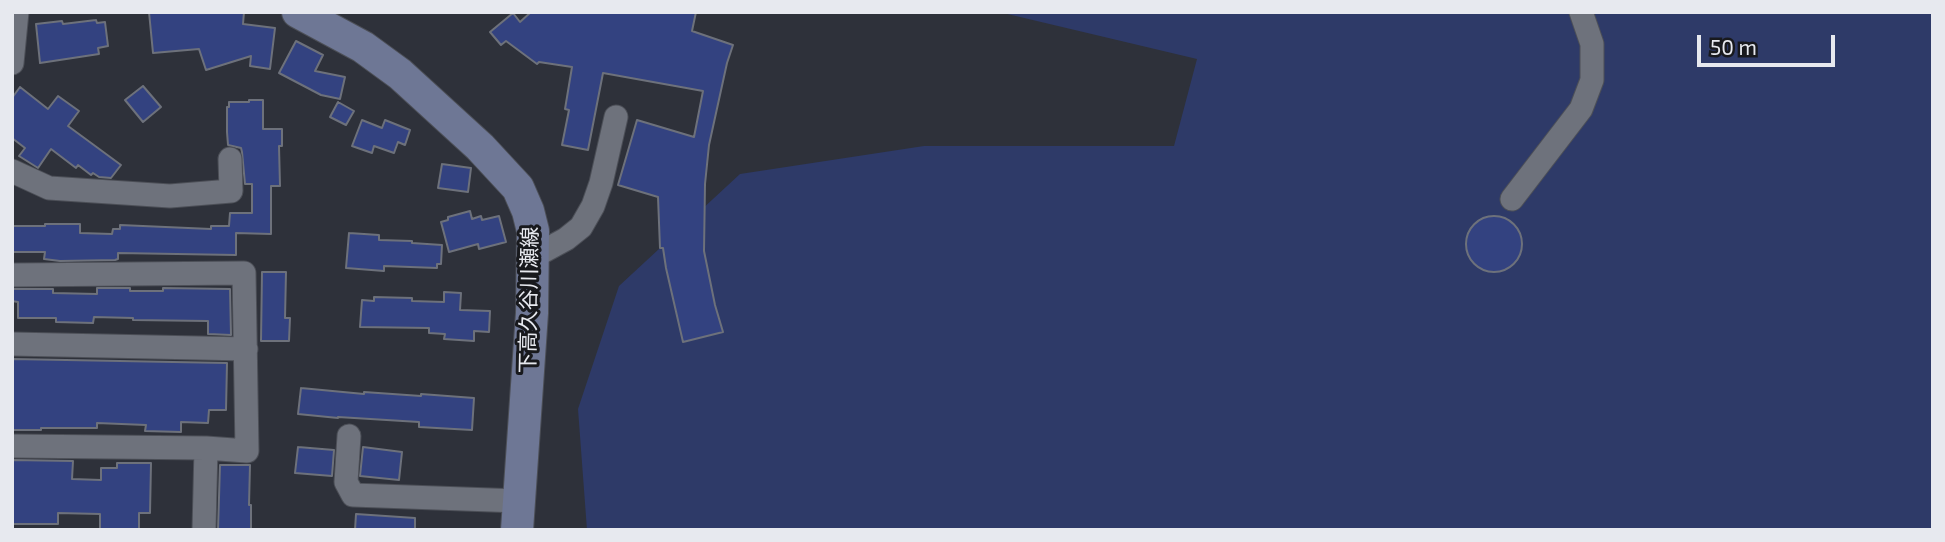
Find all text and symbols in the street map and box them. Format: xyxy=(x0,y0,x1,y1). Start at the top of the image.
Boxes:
scale bar xyxy=(1700,21,1838,65)
text: 50 m xyxy=(1710,34,1757,59)
street label: 下高久谷川瀬線 xyxy=(515,226,543,374)

